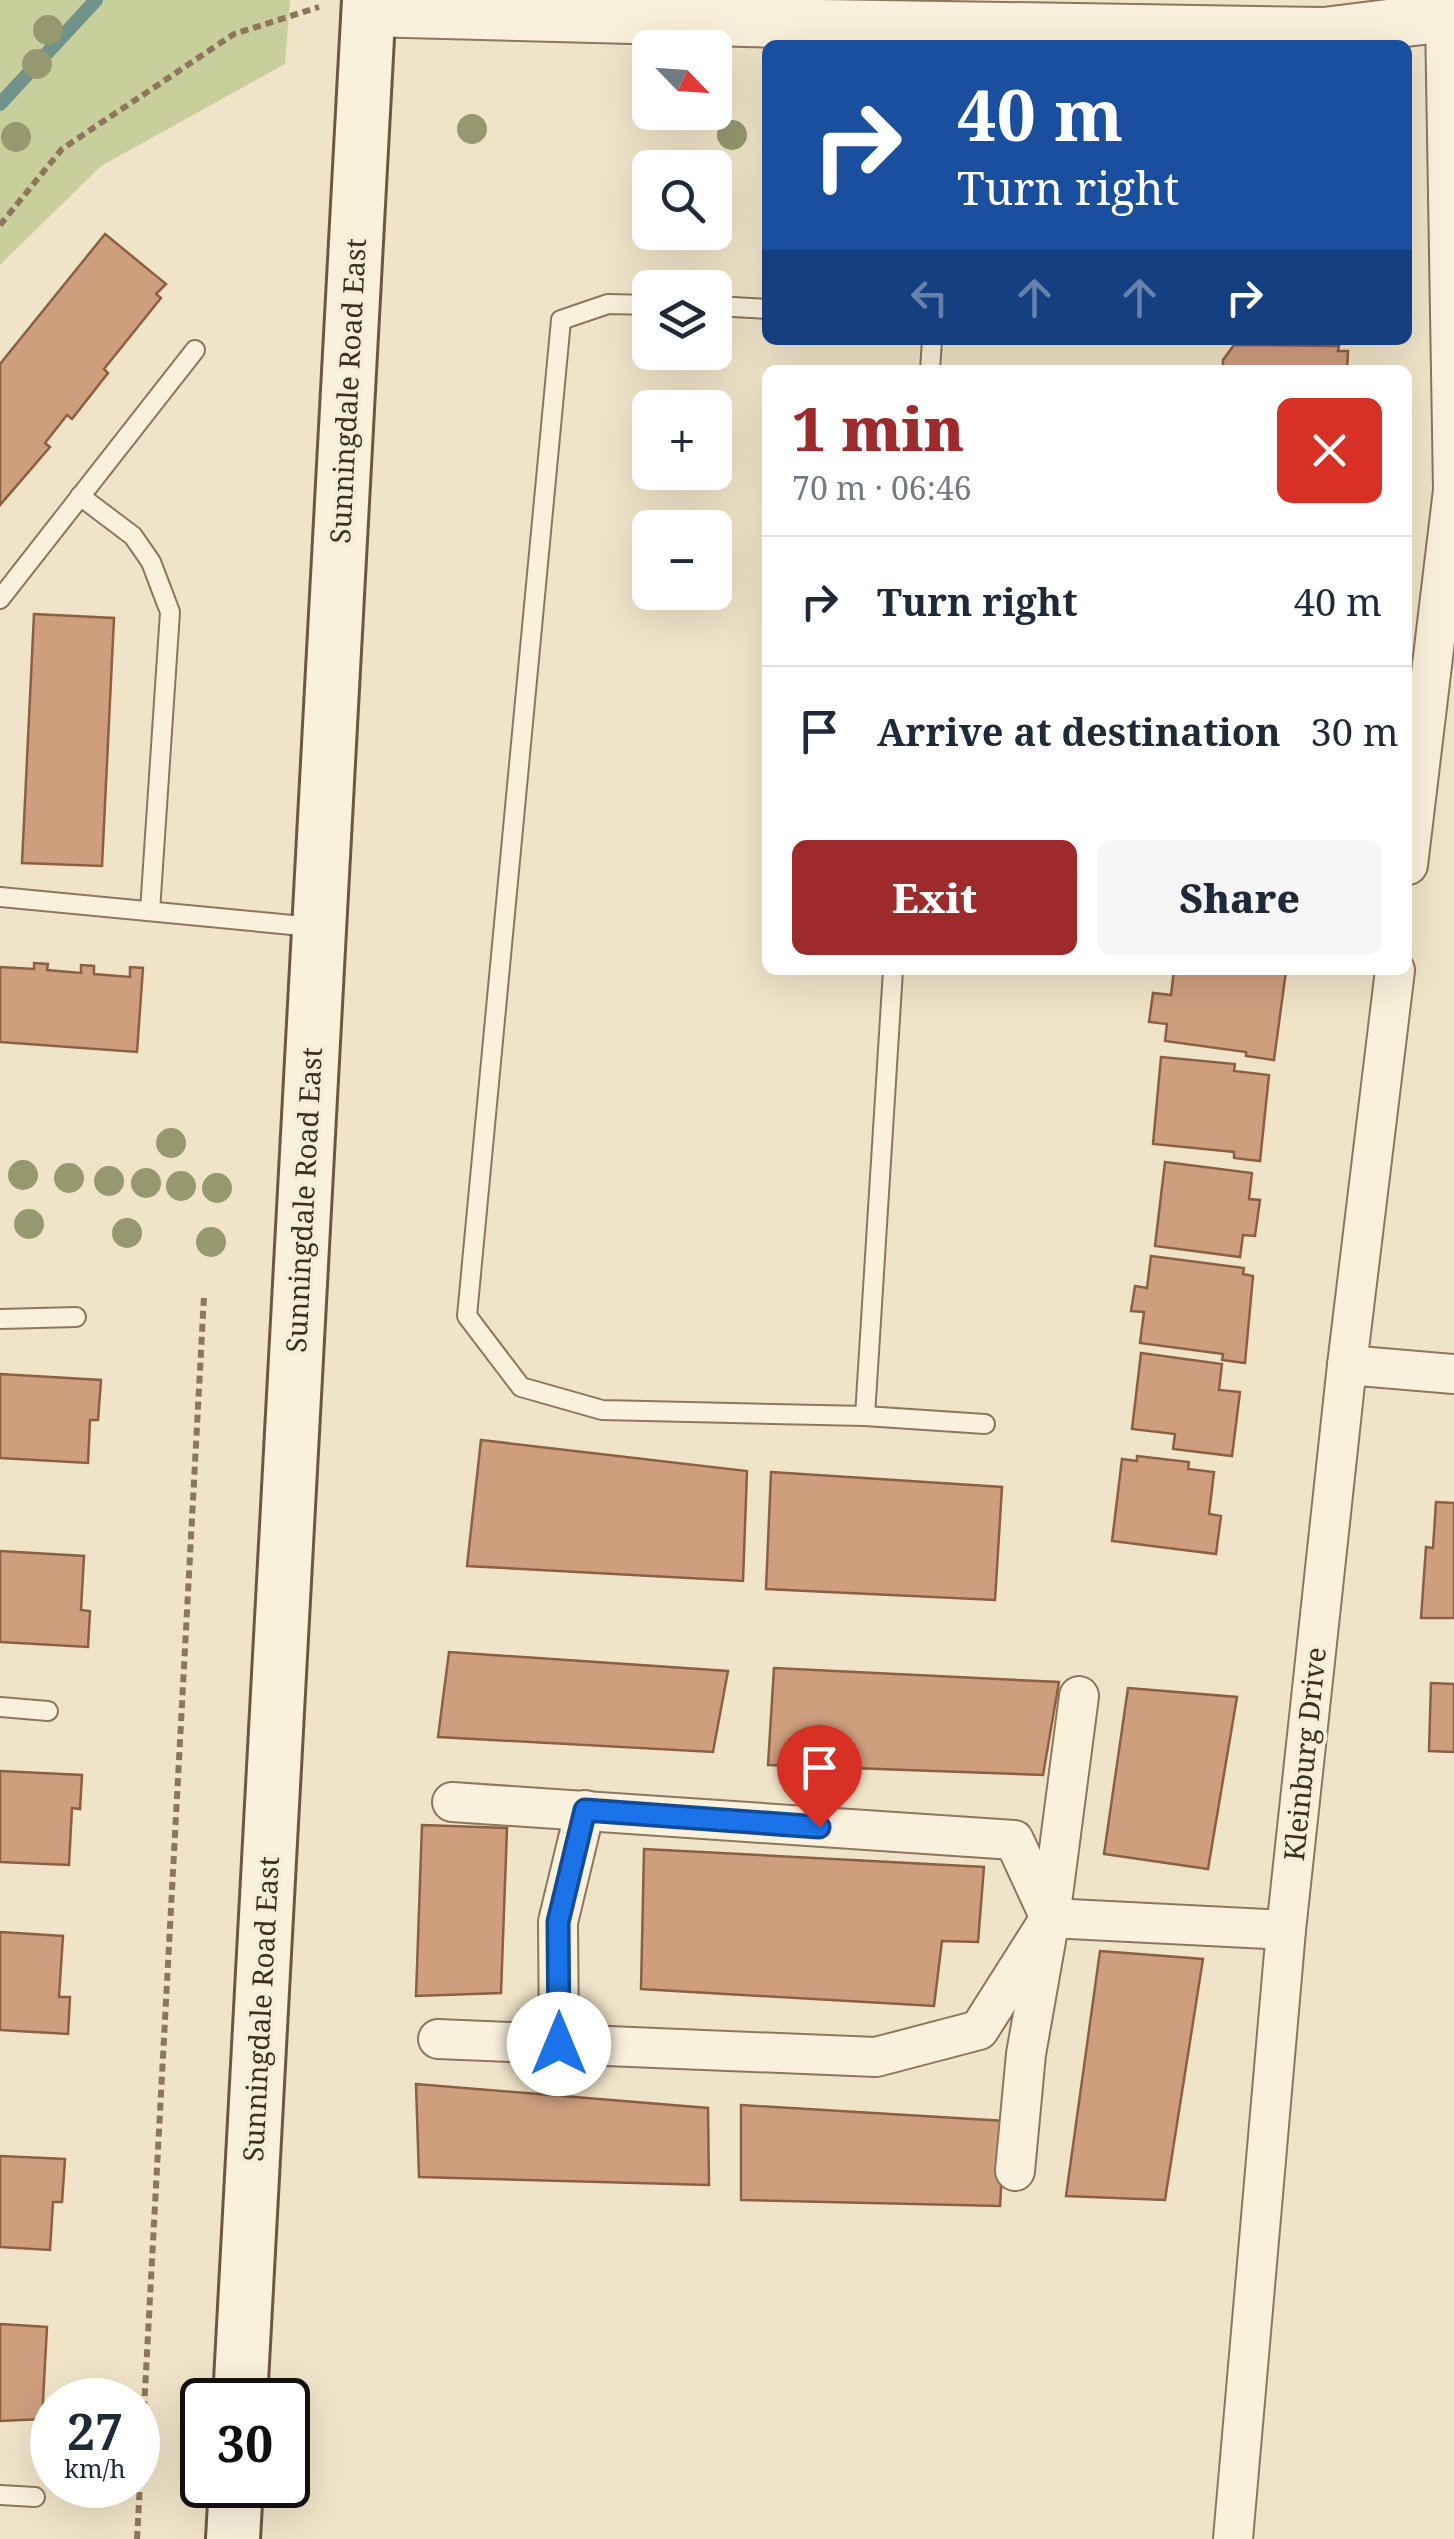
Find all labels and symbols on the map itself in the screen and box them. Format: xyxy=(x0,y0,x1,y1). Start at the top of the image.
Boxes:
north arrow xyxy=(632,30,732,130)
street label: Sunningdale Road East xyxy=(320,237,374,545)
street label: Sunningdale Road East xyxy=(276,1046,330,1354)
street label: Kleinburg Drive xyxy=(1274,1645,1334,1863)
pin xyxy=(777,1725,862,1828)
street label: Sunningdale Road East xyxy=(233,1855,287,2163)
position arrow xyxy=(507,1992,611,2096)
speed limit sign: 30 xyxy=(180,2378,310,2508)

